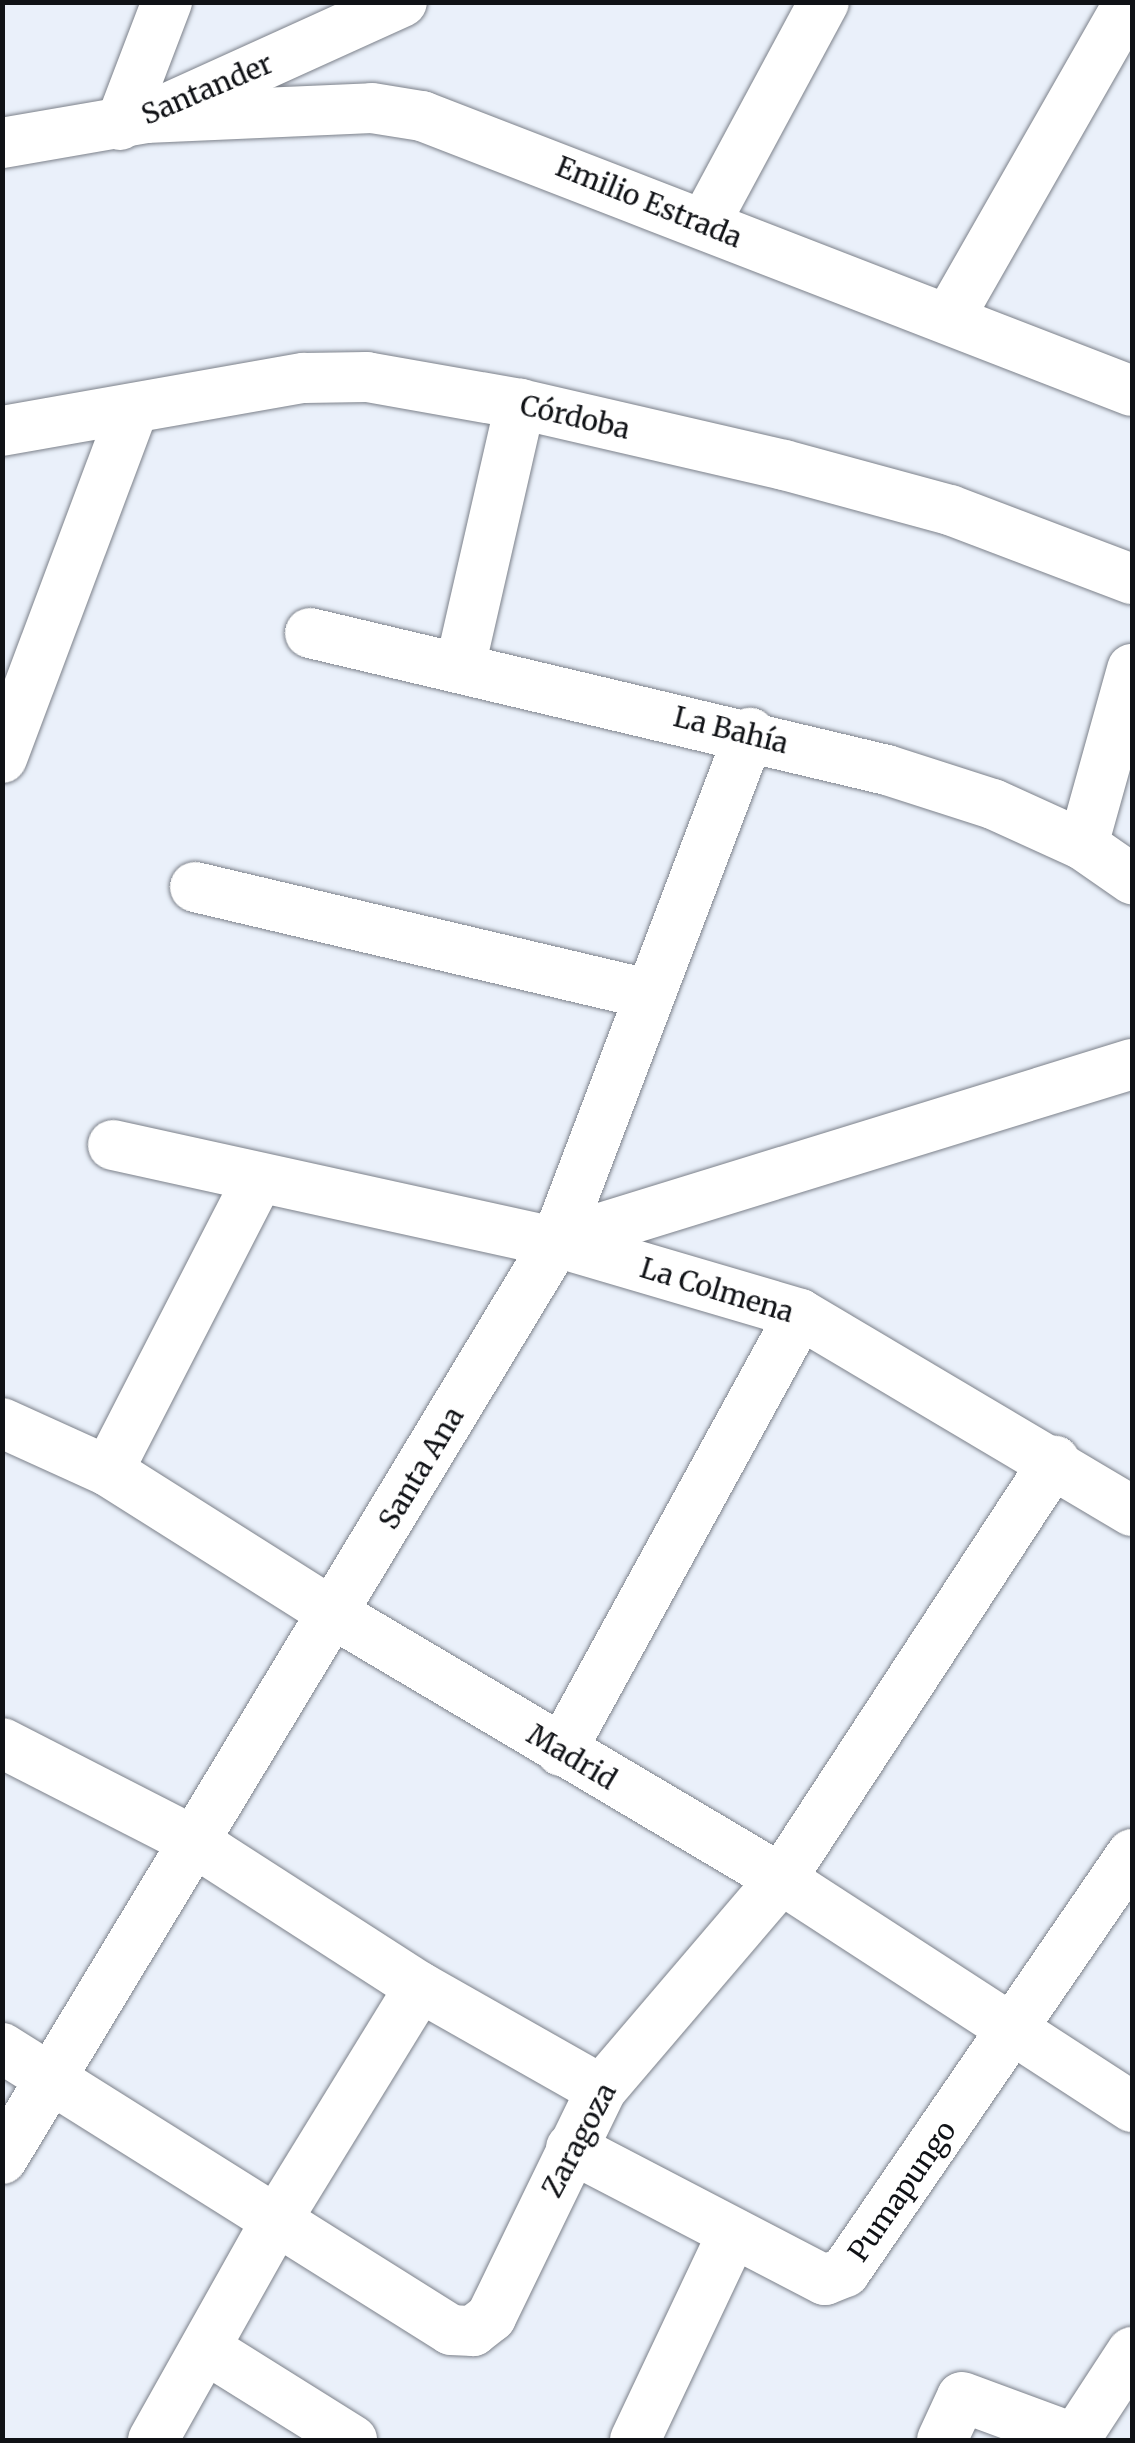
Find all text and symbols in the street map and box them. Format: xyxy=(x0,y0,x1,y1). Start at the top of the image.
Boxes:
street label: Santander xyxy=(136,46,278,132)
street label: Emilio Estrada xyxy=(551,149,747,255)
street label: Córdoba xyxy=(517,388,633,446)
street label: La Bahía xyxy=(670,700,792,760)
street label: La Colmena xyxy=(636,1251,798,1329)
street label: Santa Ana xyxy=(371,1401,471,1535)
street label: Madrid xyxy=(521,1717,623,1797)
street label: Zaragoza xyxy=(535,2077,623,2203)
street label: Pumapungo xyxy=(841,2114,963,2268)

